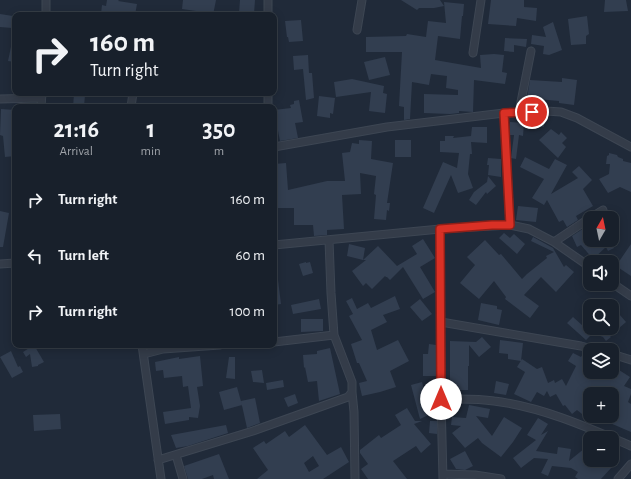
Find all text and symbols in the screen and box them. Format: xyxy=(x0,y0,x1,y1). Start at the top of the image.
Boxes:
icon: right xyxy=(24,28,76,80)
text: 160 m xyxy=(90,29,155,57)
text: Turn right xyxy=(90,62,159,80)
pin xyxy=(515,95,549,129)
icon: arrive xyxy=(521,101,543,123)
text: 21:16 xyxy=(53,118,99,142)
text: 1 xyxy=(146,118,155,142)
text: 350 xyxy=(202,118,236,142)
text: Arrival xyxy=(60,145,93,158)
text: min xyxy=(141,145,161,158)
text: m xyxy=(214,145,224,158)
icon: right xyxy=(24,189,46,211)
text: Turn right xyxy=(58,192,117,207)
text: 160 m xyxy=(230,192,265,207)
north arrow xyxy=(583,211,619,247)
map controls xyxy=(583,211,619,467)
icon: left xyxy=(24,245,46,267)
text: Turn left xyxy=(58,248,109,263)
text: 60 m xyxy=(236,248,265,263)
button: sound xyxy=(583,255,619,291)
button: search xyxy=(583,299,619,335)
icon: right xyxy=(24,301,46,323)
text: Turn right xyxy=(58,304,117,319)
text: 100 m xyxy=(230,304,265,319)
button: layers xyxy=(583,343,619,379)
position arrow xyxy=(420,378,462,420)
button: + xyxy=(583,387,619,423)
button: − xyxy=(583,431,619,467)

